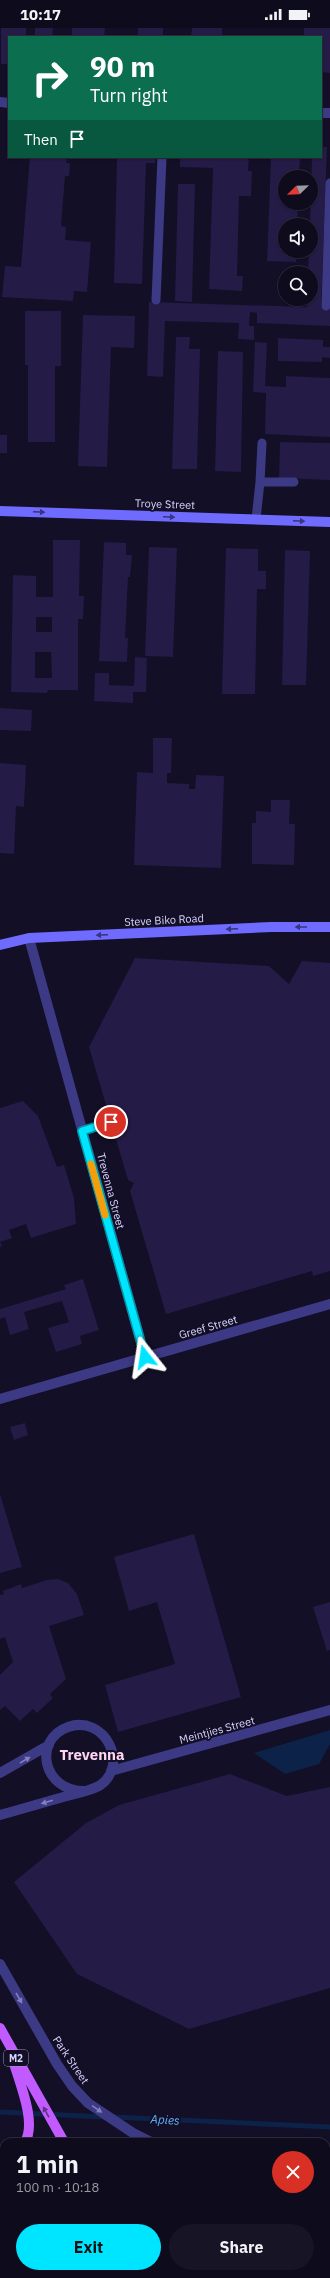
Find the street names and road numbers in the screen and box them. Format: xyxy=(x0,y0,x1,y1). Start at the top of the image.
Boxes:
street label: Troye Street xyxy=(135,496,195,512)
street label: Steve Biko Road xyxy=(124,911,204,929)
street label: Trevenna Street xyxy=(94,1151,128,1231)
street label: Greef Street xyxy=(177,1312,239,1342)
street label: Meintjies Street xyxy=(178,1713,256,1747)
street label: Park Street xyxy=(50,2033,92,2087)
road number: M2 xyxy=(4,2050,28,2066)

